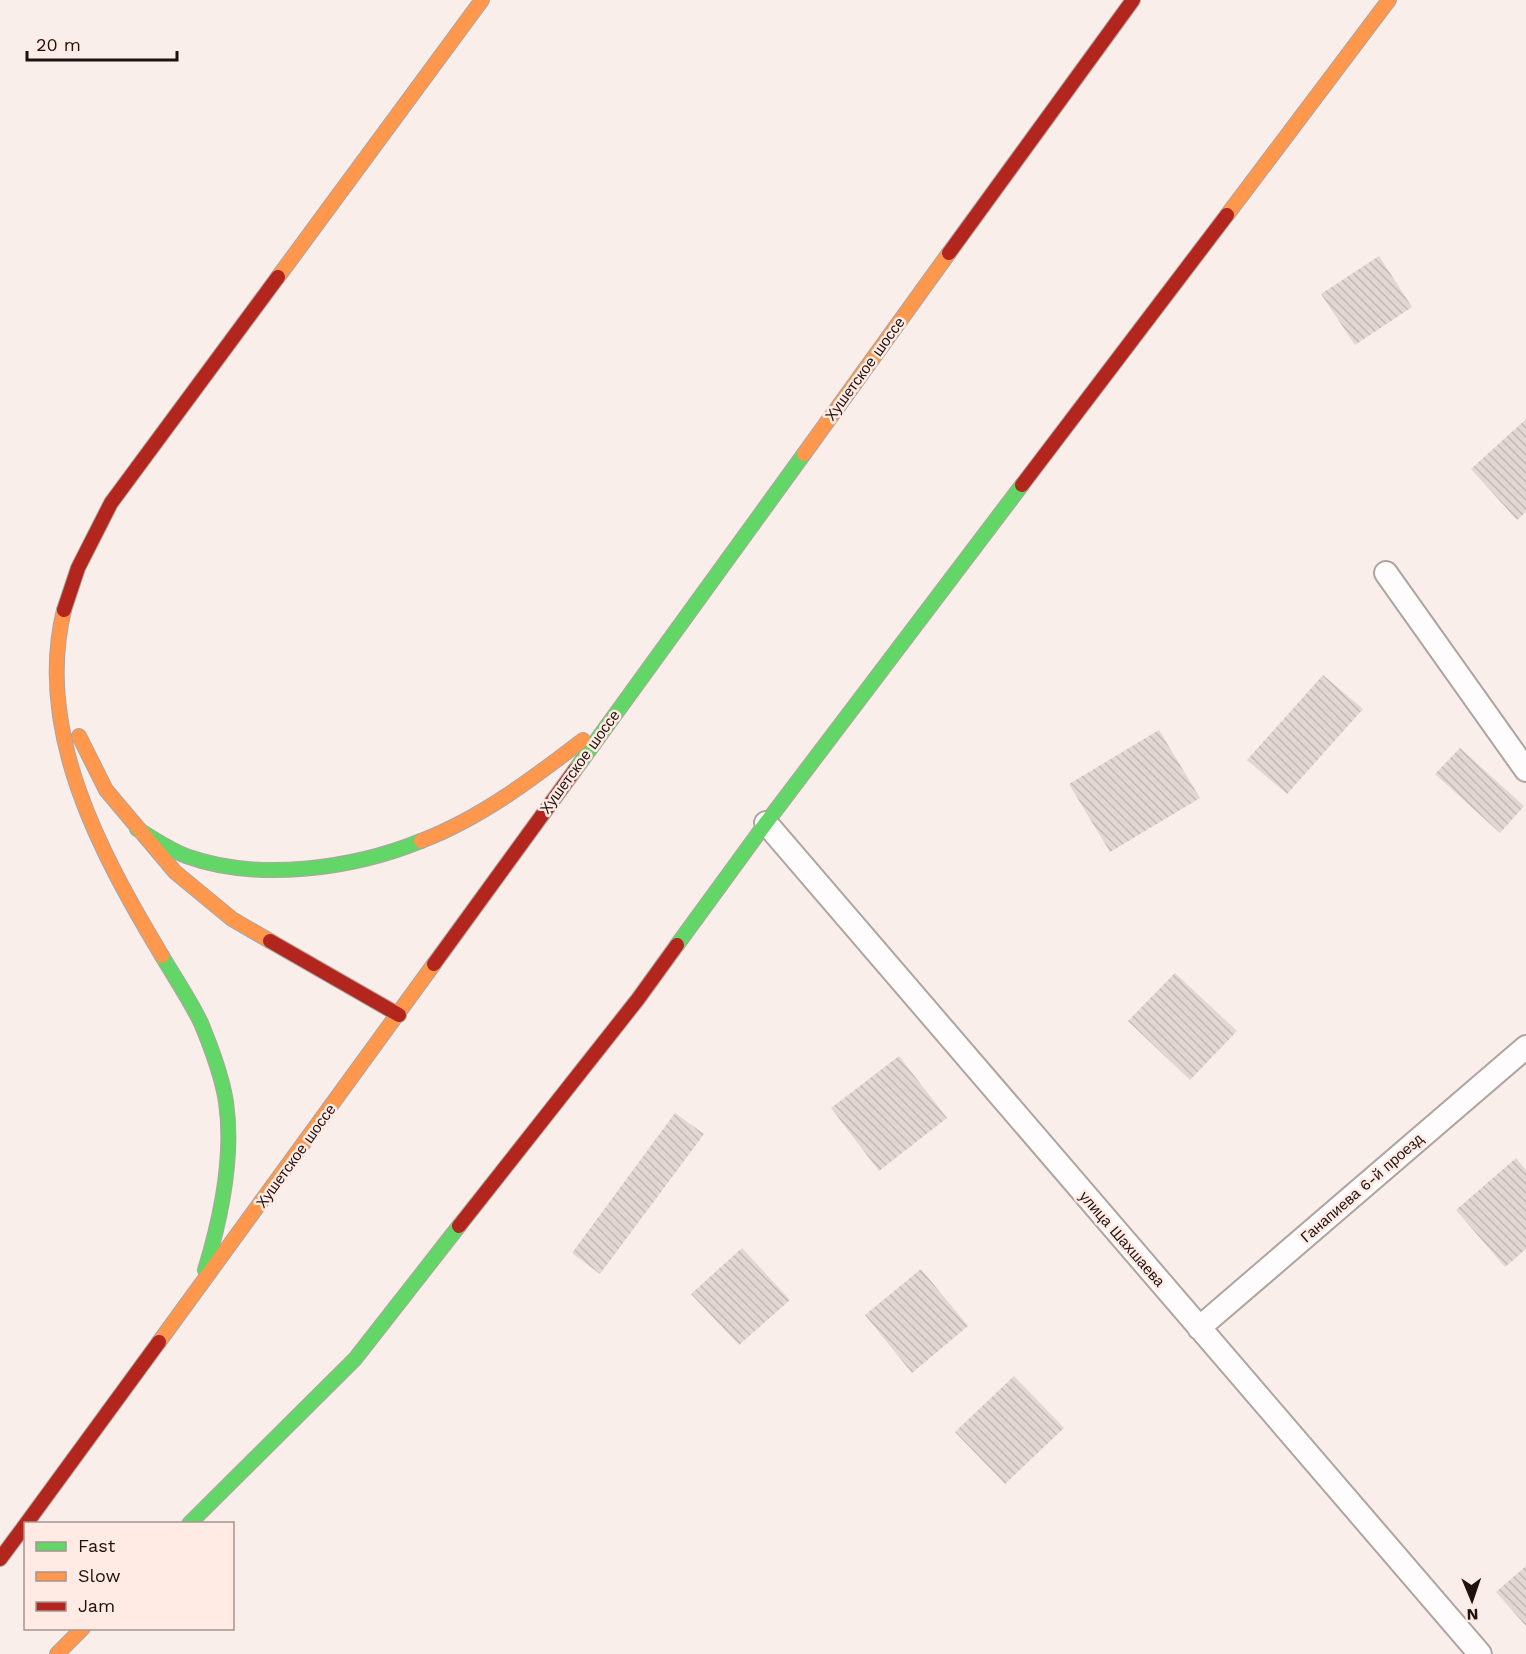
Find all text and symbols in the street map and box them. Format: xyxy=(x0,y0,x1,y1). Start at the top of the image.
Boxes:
scale bar xyxy=(27,24,177,62)
text: 20 m xyxy=(36,34,81,55)
street label: Хушетское шоссе xyxy=(821,314,909,424)
street label: Хушетское шоссе xyxy=(536,707,624,817)
street label: Хушетское шоссе xyxy=(252,1101,340,1211)
street label: Ганапиева 6-й проезд xyxy=(1297,1130,1427,1246)
street label: улица Шахшаева xyxy=(1076,1188,1169,1291)
legend xyxy=(24,1522,234,1630)
text: Fast xyxy=(78,1535,116,1556)
text: Slow xyxy=(78,1565,121,1586)
north arrow xyxy=(1442,1570,1502,1630)
text: Jam xyxy=(78,1595,115,1616)
text: N xyxy=(1466,1605,1479,1624)

